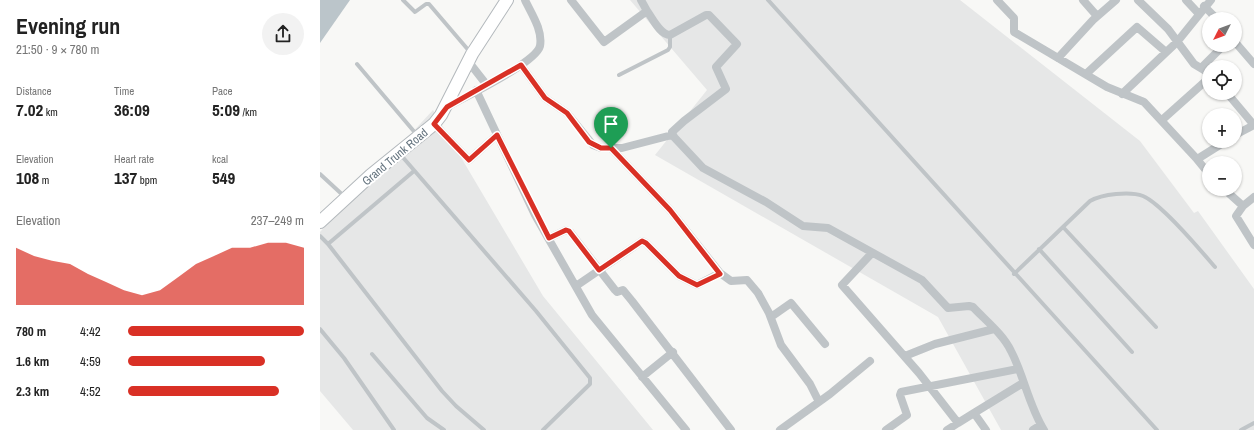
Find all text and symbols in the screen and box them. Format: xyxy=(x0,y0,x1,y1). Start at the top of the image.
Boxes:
text: Evening run xyxy=(16,11,120,41)
north arrow xyxy=(1202,12,1242,52)
map controls xyxy=(1202,12,1242,196)
button: share xyxy=(262,13,304,55)
text: 21:50 · 9 × 780 m xyxy=(16,41,99,58)
button: locate xyxy=(1202,60,1242,100)
text: Distance xyxy=(16,84,52,98)
text: Time xyxy=(114,84,134,98)
text: Pace xyxy=(212,84,233,98)
text: 7.02 xyxy=(16,98,43,121)
text: 36:09 xyxy=(114,98,150,121)
text: 5:09 xyxy=(212,98,240,121)
text: km xyxy=(43,105,58,119)
text: /km xyxy=(240,105,257,119)
pin xyxy=(594,107,628,148)
button: + xyxy=(1202,108,1242,148)
icon: arrive xyxy=(600,113,622,135)
street label: Grand Trunk Road xyxy=(359,125,431,189)
text: Elevation xyxy=(16,152,54,166)
text: Heart rate xyxy=(114,152,154,166)
text: kcal xyxy=(212,152,228,166)
button: − xyxy=(1202,156,1242,196)
text: 108 xyxy=(16,166,39,189)
text: 137 xyxy=(114,166,137,189)
text: 549 xyxy=(212,166,235,189)
text: m xyxy=(39,173,49,187)
text: bpm xyxy=(137,173,157,187)
text: Elevation xyxy=(16,212,60,229)
text: 237–249 m xyxy=(251,212,304,229)
text: 780 m xyxy=(16,323,46,340)
text: 4:42 xyxy=(80,323,101,340)
text: 1.6 km xyxy=(16,353,49,370)
text: 4:59 xyxy=(80,353,101,370)
text: 2.3 km xyxy=(16,383,49,400)
text: 4:52 xyxy=(80,383,101,400)

